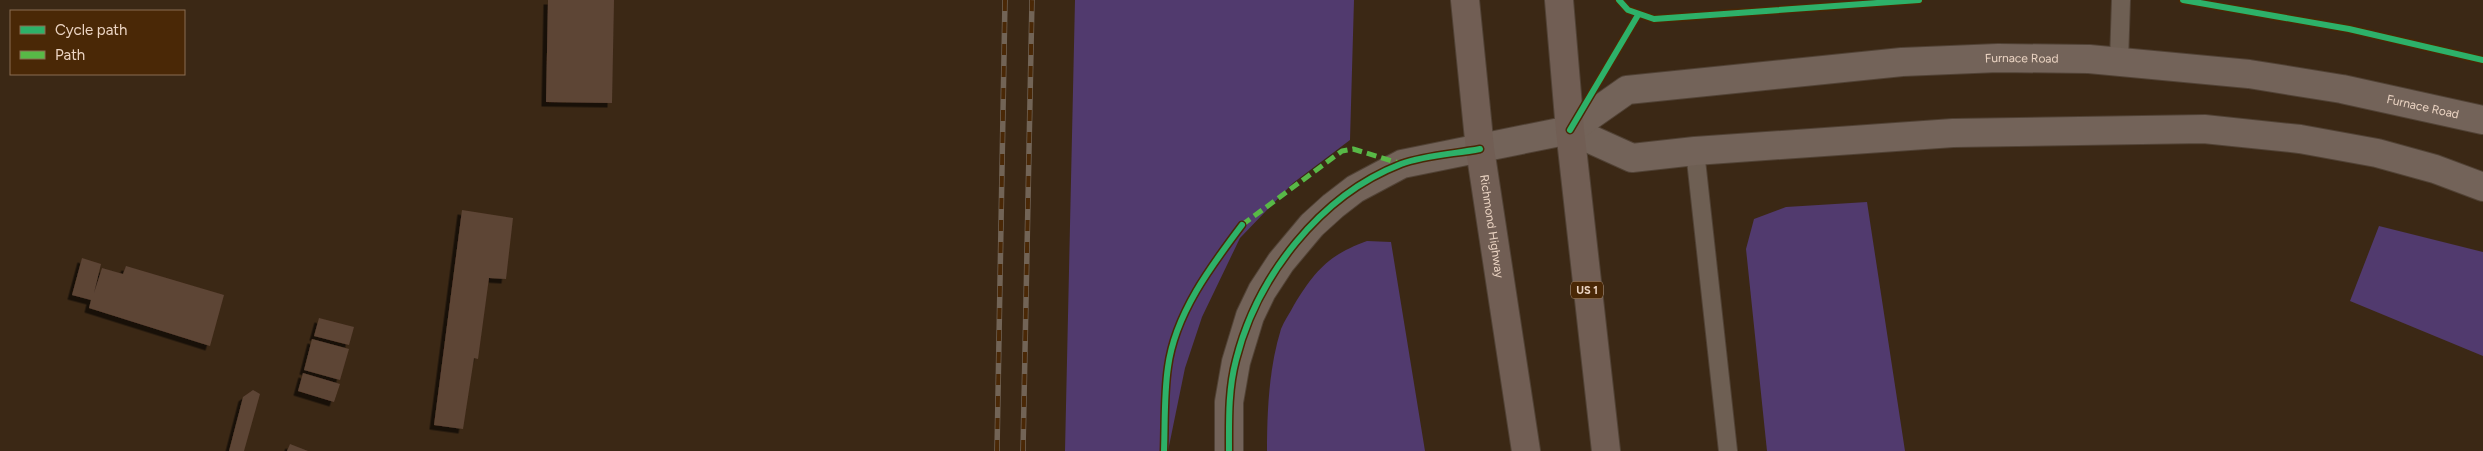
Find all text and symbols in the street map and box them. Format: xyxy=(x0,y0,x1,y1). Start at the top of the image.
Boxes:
legend xyxy=(10,10,185,75)
text: Cycle path xyxy=(55,21,127,39)
text: Path xyxy=(55,46,85,64)
street label: Furnace Road xyxy=(1985,51,2059,66)
street label: Furnace Road xyxy=(2385,92,2460,122)
street label: Richmond Highway xyxy=(1477,174,1507,280)
road number: US 1 xyxy=(1571,282,1603,298)

